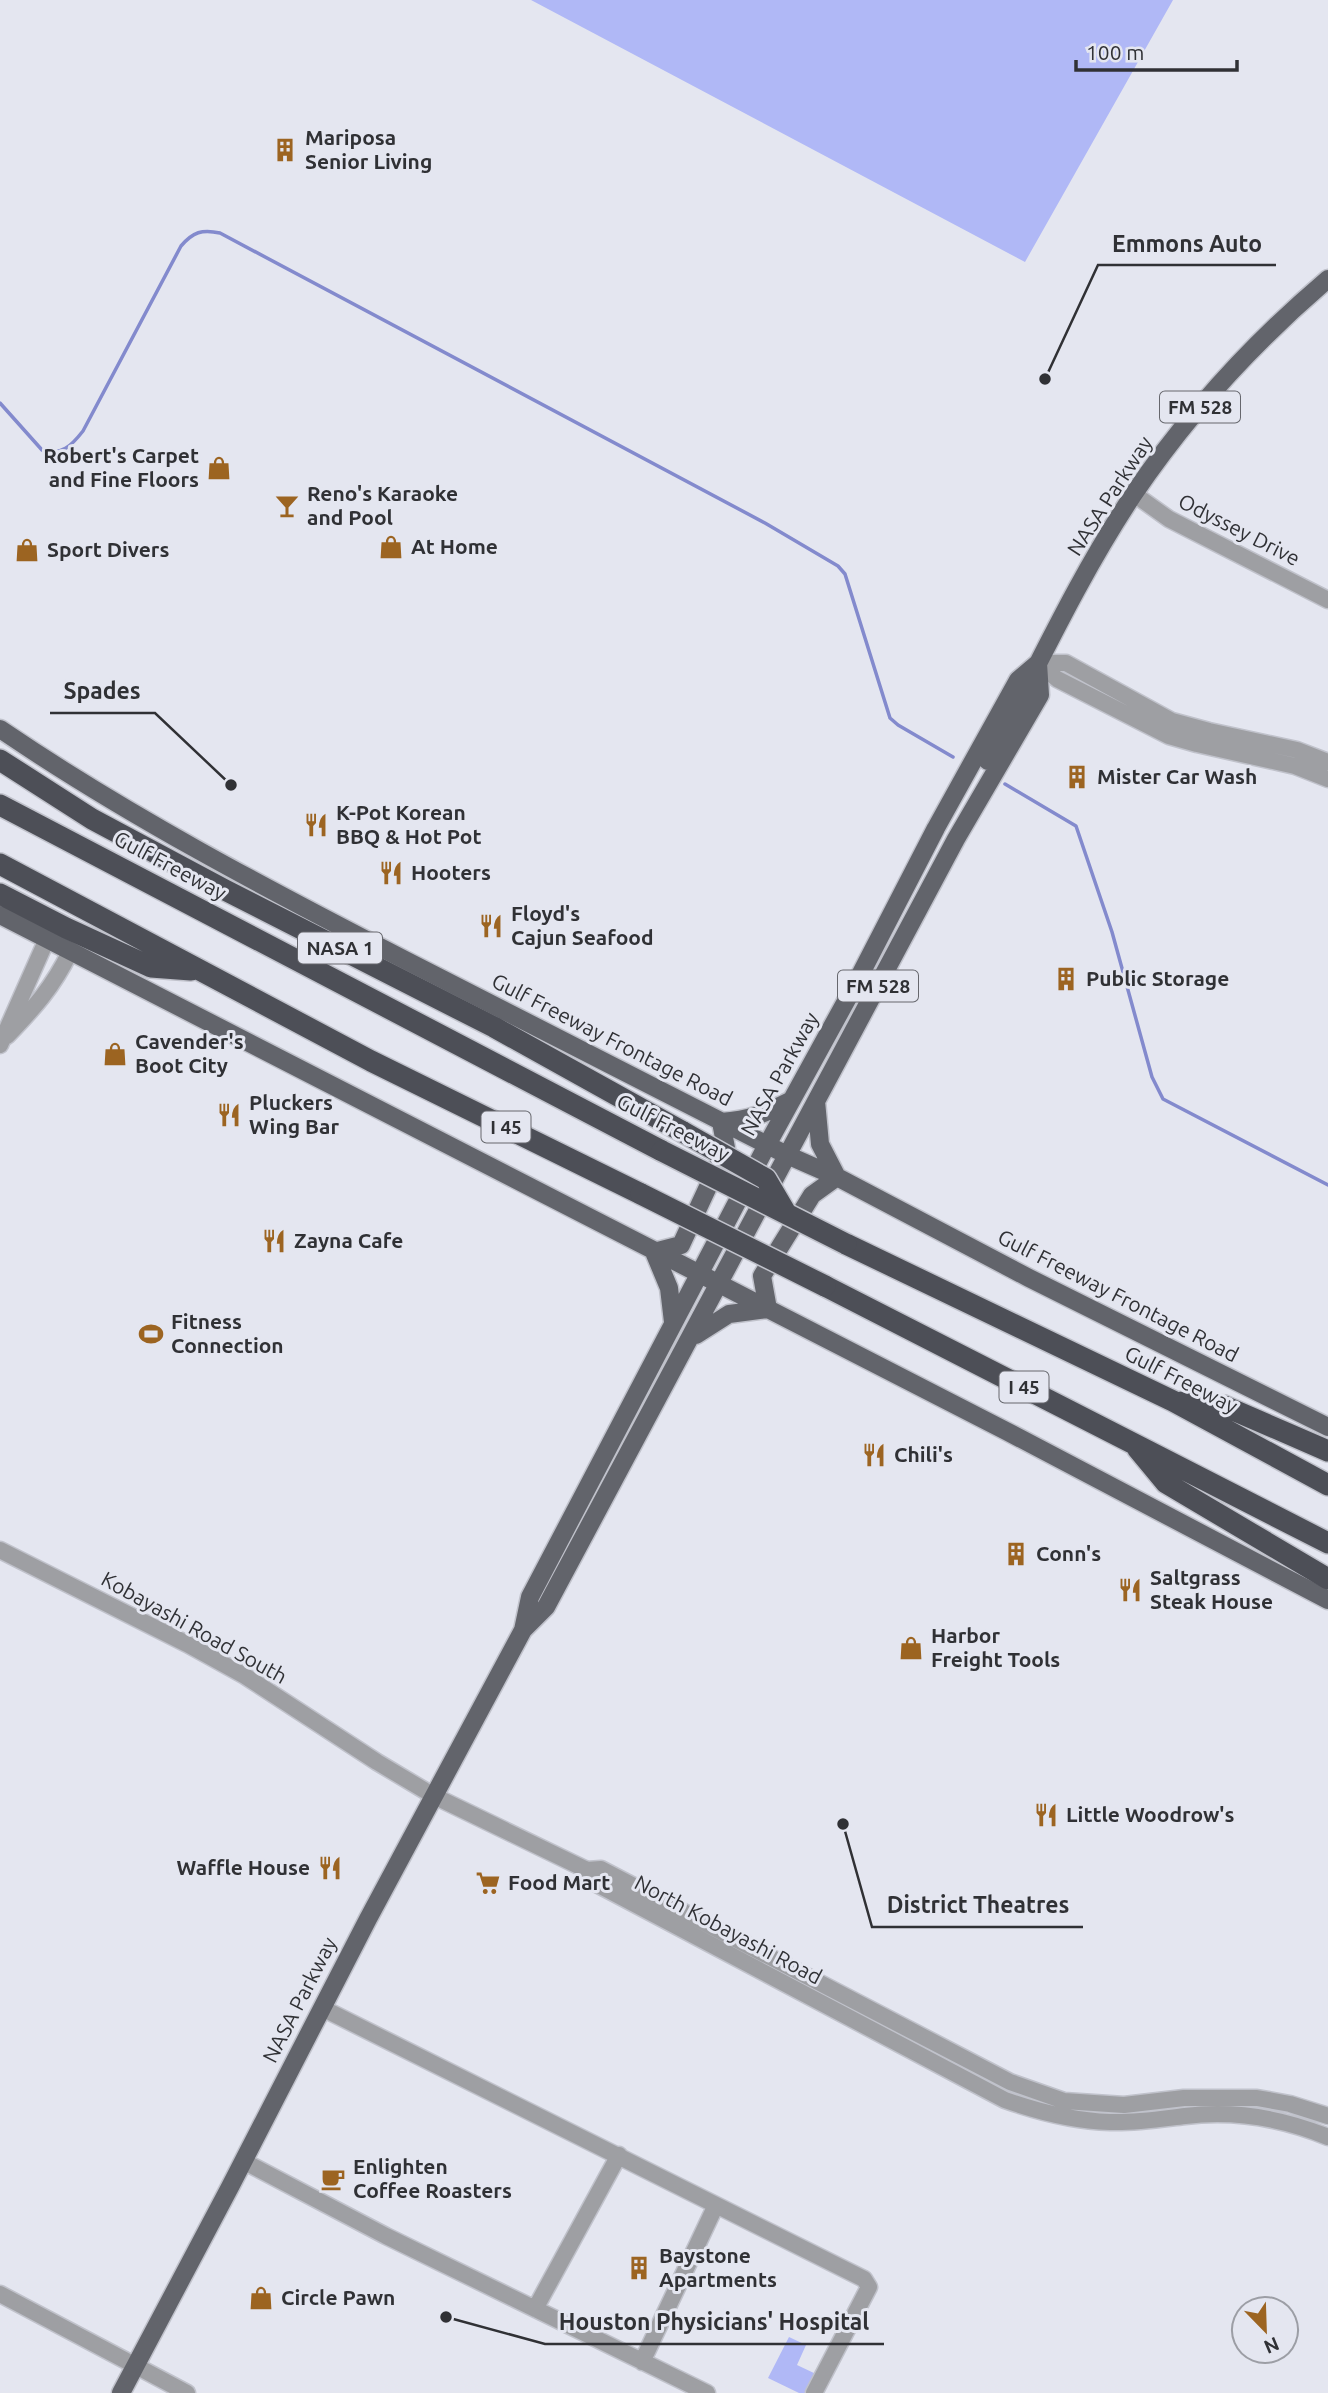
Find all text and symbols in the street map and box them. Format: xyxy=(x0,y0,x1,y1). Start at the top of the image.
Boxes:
scale bar xyxy=(1076,28,1237,72)
text: 100 m xyxy=(1086,40,1144,64)
place label: Mariposa Senior Living xyxy=(305,125,432,173)
building icon: Mariposa Senior Living xyxy=(271,136,299,164)
callout: Emmons Auto xyxy=(1098,221,1276,265)
text: Emmons Auto xyxy=(1112,231,1262,256)
road number: FM 528 xyxy=(1160,392,1240,422)
street label: NASA Parkway xyxy=(1062,431,1157,560)
place label: Robert's Carpet and Fine Floors xyxy=(43,443,199,491)
shop icon: Robert's Carpet and Fine Floors xyxy=(205,454,233,482)
place label: Reno's Karaoke and Pool xyxy=(307,481,458,529)
street label: Odyssey Drive xyxy=(1175,488,1304,570)
bar icon: Reno's Karaoke and Pool xyxy=(273,492,301,520)
shop icon: At Home xyxy=(377,533,405,561)
place label: At Home xyxy=(411,534,498,558)
shop icon: Sport Divers xyxy=(13,536,41,564)
place label: Sport Divers xyxy=(47,537,169,561)
callout: Spades xyxy=(50,669,155,713)
text: Spades xyxy=(63,678,141,703)
building icon: Mister Car Wash xyxy=(1063,763,1091,791)
place label: Mister Car Wash xyxy=(1097,764,1257,788)
place label: K-Pot Korean BBQ & Hot Pot xyxy=(336,800,481,848)
restaurant icon: K-Pot Korean BBQ & Hot Pot xyxy=(302,811,330,839)
street label: Gulf Freeway xyxy=(110,826,231,905)
restaurant icon: Hooters xyxy=(377,859,405,887)
place label: Hooters xyxy=(411,860,491,884)
place label: Floyd's Cajun Seafood xyxy=(511,901,654,949)
restaurant icon: Floyd's Cajun Seafood xyxy=(477,912,505,940)
road number: NASA 1 xyxy=(298,932,382,964)
building icon: Public Storage xyxy=(1052,965,1080,993)
place label: Public Storage xyxy=(1086,966,1229,990)
street label: Gulf Freeway Frontage Road xyxy=(488,968,737,1110)
road number: FM 528 xyxy=(838,970,918,1002)
street label: NASA Parkway xyxy=(735,1008,823,1139)
place label: Cavender's Boot City xyxy=(135,1029,244,1077)
shop icon: Cavender's Boot City xyxy=(101,1040,129,1068)
street label: Gulf Freeway xyxy=(613,1088,734,1166)
place label: Pluckers Wing Bar xyxy=(249,1090,339,1138)
restaurant icon: Pluckers Wing Bar xyxy=(215,1101,243,1129)
road number: I 45 xyxy=(482,1112,530,1142)
street label: Gulf Freeway Frontage Road xyxy=(994,1224,1243,1366)
restaurant icon: Zayna Cafe xyxy=(260,1227,288,1255)
place label: Zayna Cafe xyxy=(294,1228,403,1252)
place label: Fitness Connection xyxy=(171,1309,284,1357)
sports icon: Fitness Connection xyxy=(137,1320,165,1348)
street label: Gulf Freeway xyxy=(1121,1340,1242,1418)
road number: I 45 xyxy=(1000,1372,1048,1402)
restaurant icon: Chili's xyxy=(860,1441,888,1469)
place label: Chili's xyxy=(894,1442,953,1466)
building icon: Conn's xyxy=(1002,1540,1030,1568)
place label: Conn's xyxy=(1036,1541,1101,1565)
place label: Saltgrass Steak House xyxy=(1150,1565,1273,1613)
street label: Kobayashi Road South xyxy=(97,1566,291,1688)
restaurant icon: Saltgrass Steak House xyxy=(1116,1576,1144,1604)
place label: Harbor Freight Tools xyxy=(931,1623,1060,1671)
shop icon: Harbor Freight Tools xyxy=(897,1634,925,1662)
restaurant icon: Little Woodrow's xyxy=(1032,1801,1060,1829)
place label: Little Woodrow's xyxy=(1066,1802,1234,1826)
restaurant icon: Waffle House xyxy=(316,1854,344,1882)
place label: Waffle House xyxy=(177,1855,310,1879)
supermarket icon: Food Mart xyxy=(474,1869,502,1897)
place label: Food Mart xyxy=(508,1870,610,1894)
street label: North Kobayashi Road xyxy=(631,1870,826,1989)
callout: District Theatres xyxy=(872,1883,1083,1927)
text: District Theatres xyxy=(887,1892,1069,1917)
street label: NASA Parkway xyxy=(257,1933,341,2066)
place label: Enlighten Coffee Roasters xyxy=(353,2154,512,2202)
cafe icon: Enlighten Coffee Roasters xyxy=(319,2165,347,2193)
place label: Baystone Apartments xyxy=(659,2243,777,2291)
building icon: Baystone Apartments xyxy=(625,2254,653,2282)
shop icon: Circle Pawn xyxy=(247,2284,275,2312)
place label: Circle Pawn xyxy=(281,2285,395,2309)
north arrow xyxy=(1230,2295,1300,2365)
callout: Houston Physicians' Hospital xyxy=(545,2300,884,2344)
text: Houston Physicians' Hospital xyxy=(559,2309,869,2334)
text: N xyxy=(1261,2333,1282,2359)

